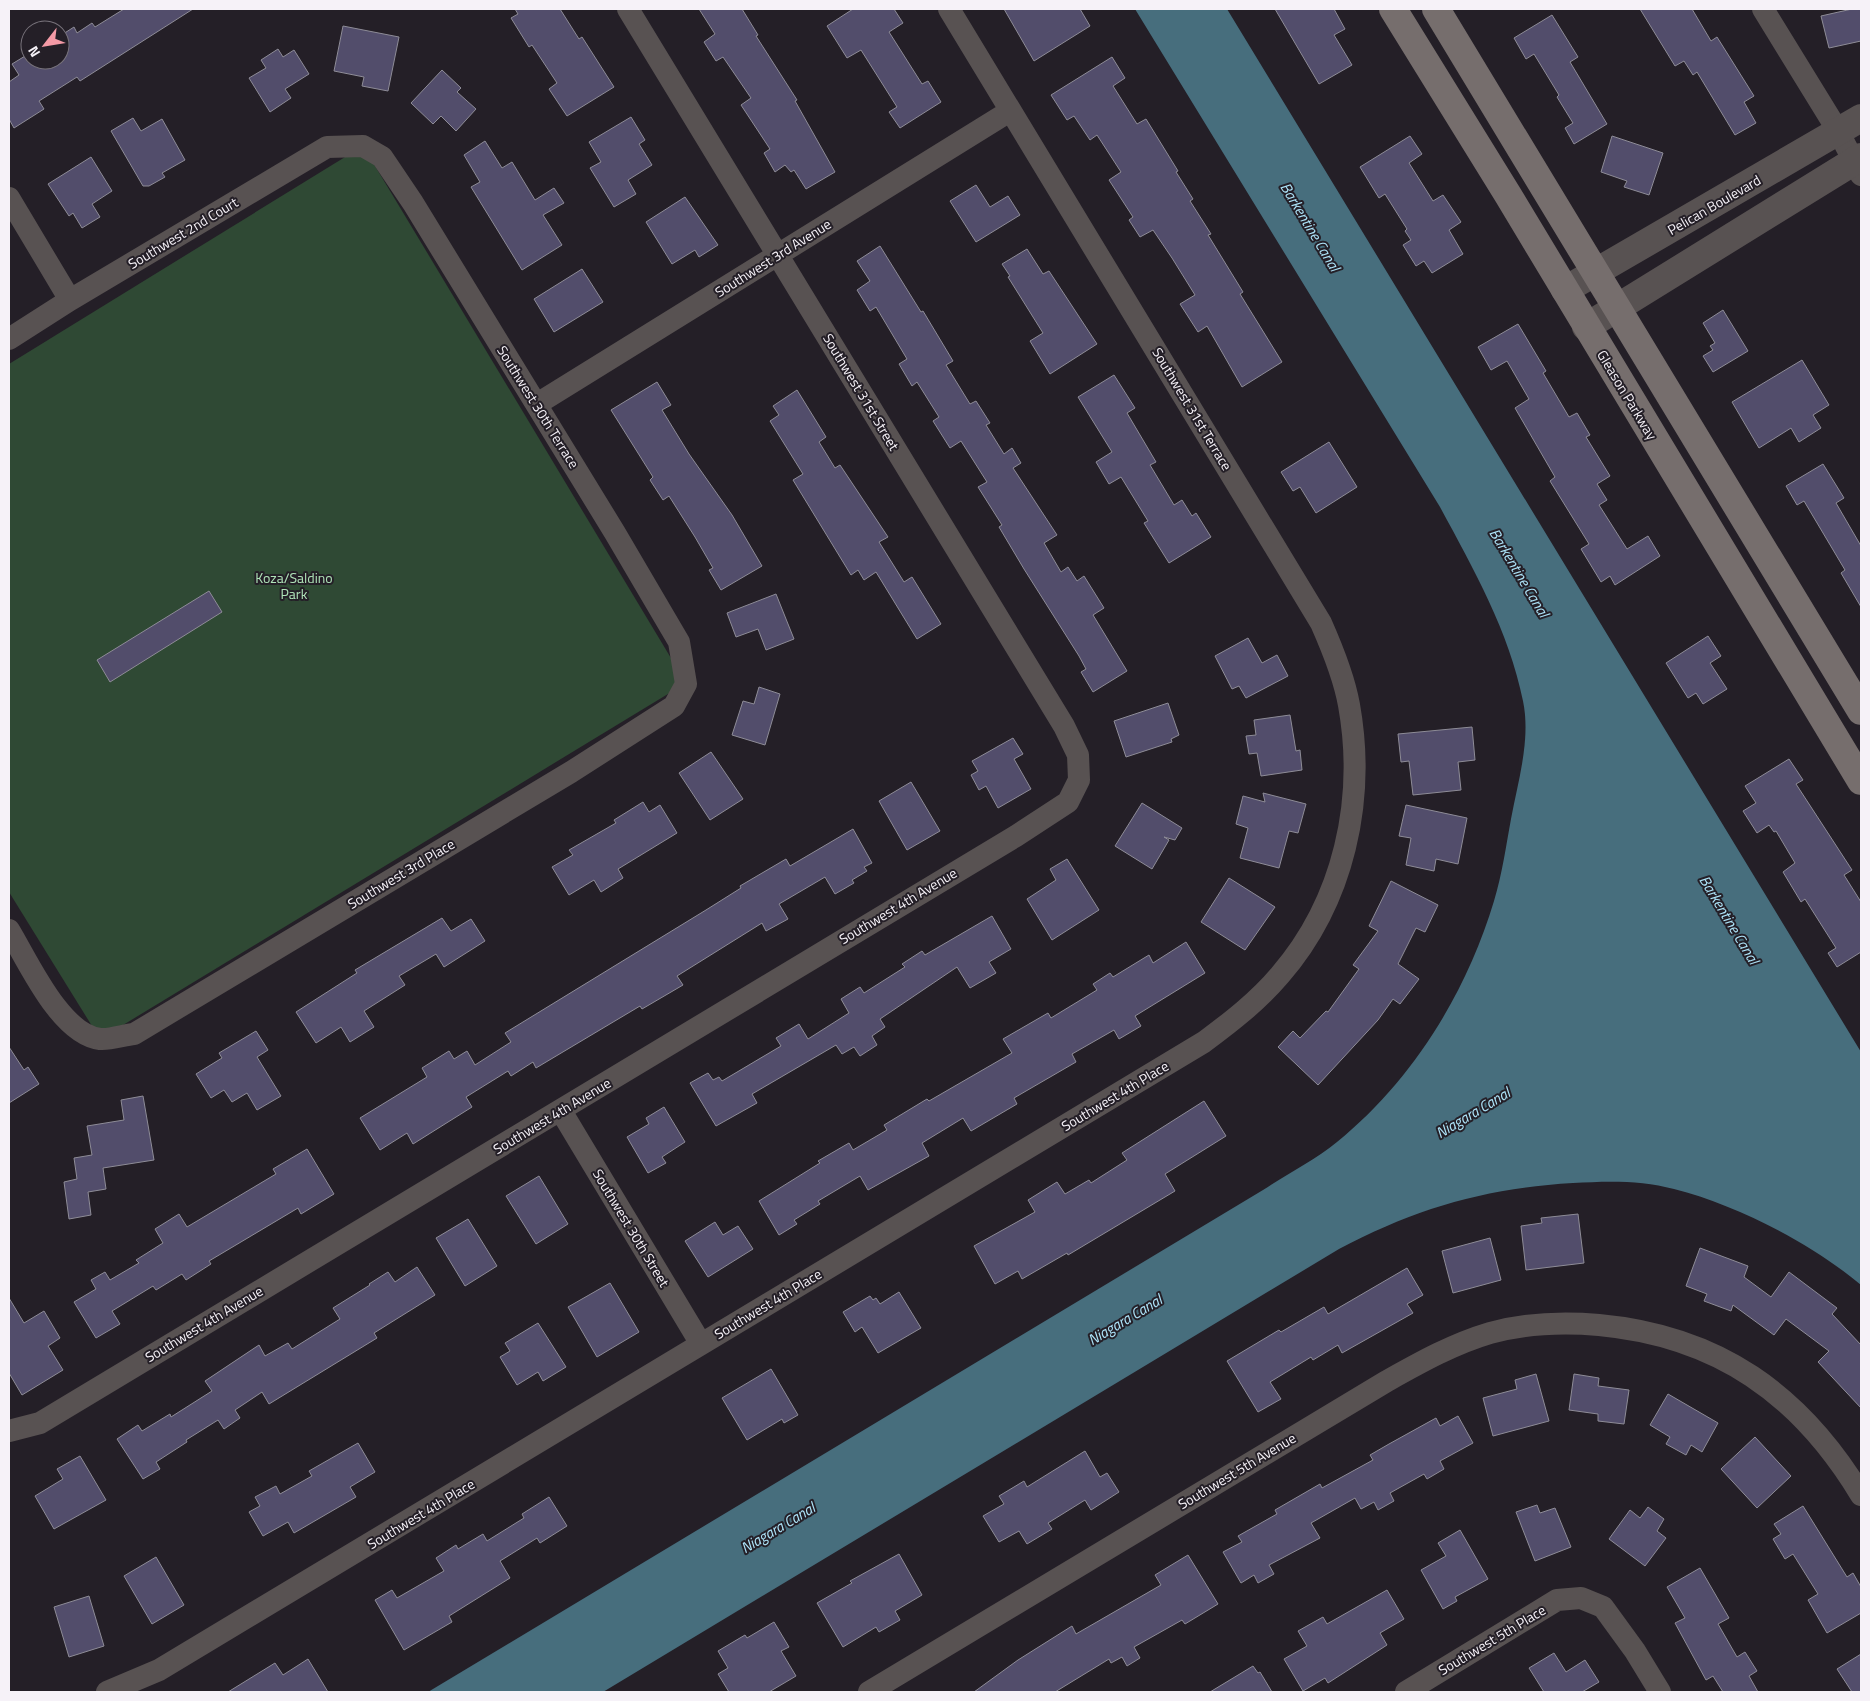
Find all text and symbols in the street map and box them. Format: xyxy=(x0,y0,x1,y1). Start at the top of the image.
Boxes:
north arrow xyxy=(20,20,70,70)
text: N xyxy=(22,42,45,62)
street label: Pelican Boulevard xyxy=(1663,169,1764,240)
water label: Barkentine Canal xyxy=(1275,178,1347,277)
street label: Southwest 2nd Court xyxy=(124,191,242,274)
street label: Southwest 3rd Avenue xyxy=(710,213,835,302)
street label: Southwest 31st Street xyxy=(818,329,905,454)
street label: Southwest 30th Terrace xyxy=(492,341,585,472)
street label: Southwest 31st Terrace xyxy=(1147,343,1238,474)
street label: Gleason Parkway xyxy=(1592,346,1663,444)
water label: Barkentine Canal xyxy=(1484,524,1556,623)
park label: Koza/Saldino Park xyxy=(255,567,333,604)
street label: Southwest 3rd Place xyxy=(343,833,458,914)
street label: Southwest 4th Avenue xyxy=(835,862,961,949)
water label: Barkentine Canal xyxy=(1694,871,1766,970)
street label: Southwest 4th Place xyxy=(1057,1055,1172,1136)
street label: Southwest 4th Avenue xyxy=(489,1072,615,1159)
water label: Niagara Canal xyxy=(1431,1080,1516,1144)
street label: Southwest 30th Street xyxy=(588,1165,675,1291)
street label: Southwest 4th Place xyxy=(710,1263,825,1344)
street label: Southwest 4th Avenue xyxy=(141,1280,267,1367)
water label: Niagara Canal xyxy=(1083,1287,1168,1351)
street label: Southwest 5th Avenue xyxy=(1174,1427,1300,1514)
street label: Southwest 4th Place xyxy=(363,1473,478,1554)
water label: Niagara Canal xyxy=(736,1495,821,1559)
street label: Southwest 5th Place xyxy=(1434,1599,1549,1680)

